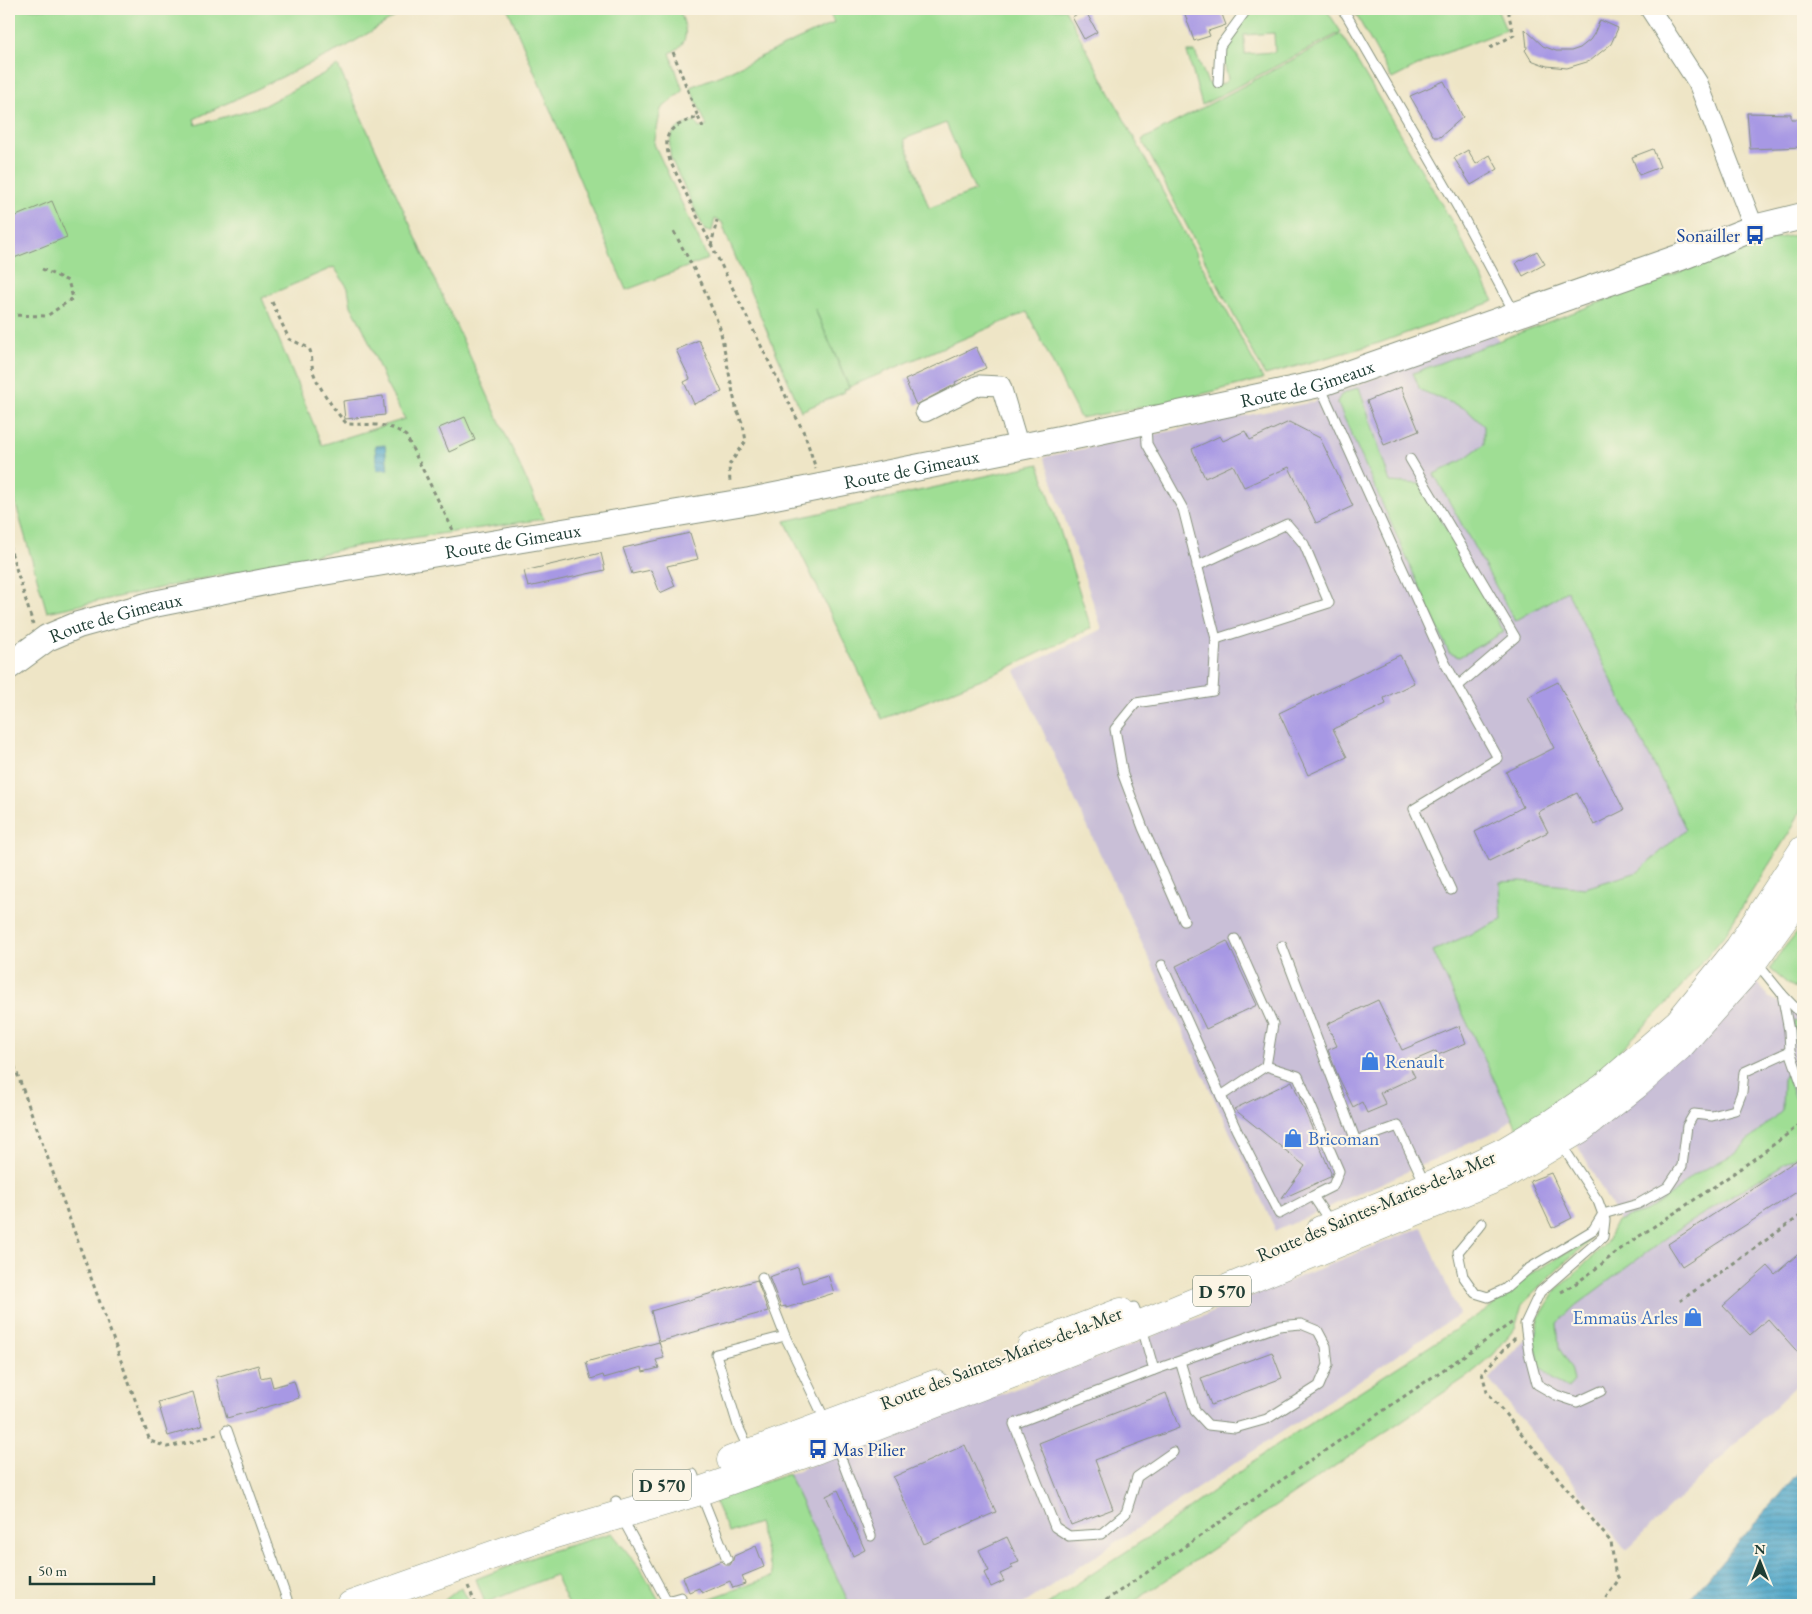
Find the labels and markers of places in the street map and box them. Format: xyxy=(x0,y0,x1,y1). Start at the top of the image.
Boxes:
place label: Sonailler xyxy=(1677,223,1741,248)
bus stop icon: Sonailler xyxy=(1744,224,1766,246)
place label: Renault xyxy=(1385,1049,1444,1074)
shop icon: Renault xyxy=(1359,1050,1381,1072)
place label: Bricoman xyxy=(1308,1126,1379,1151)
shop icon: Bricoman xyxy=(1282,1127,1304,1149)
place label: Emmaüs Arles xyxy=(1573,1305,1678,1330)
shop icon: Emmaüs Arles xyxy=(1682,1306,1704,1328)
place label: Mas Pilier xyxy=(833,1437,906,1462)
bus stop icon: Mas Pilier xyxy=(807,1438,829,1460)

